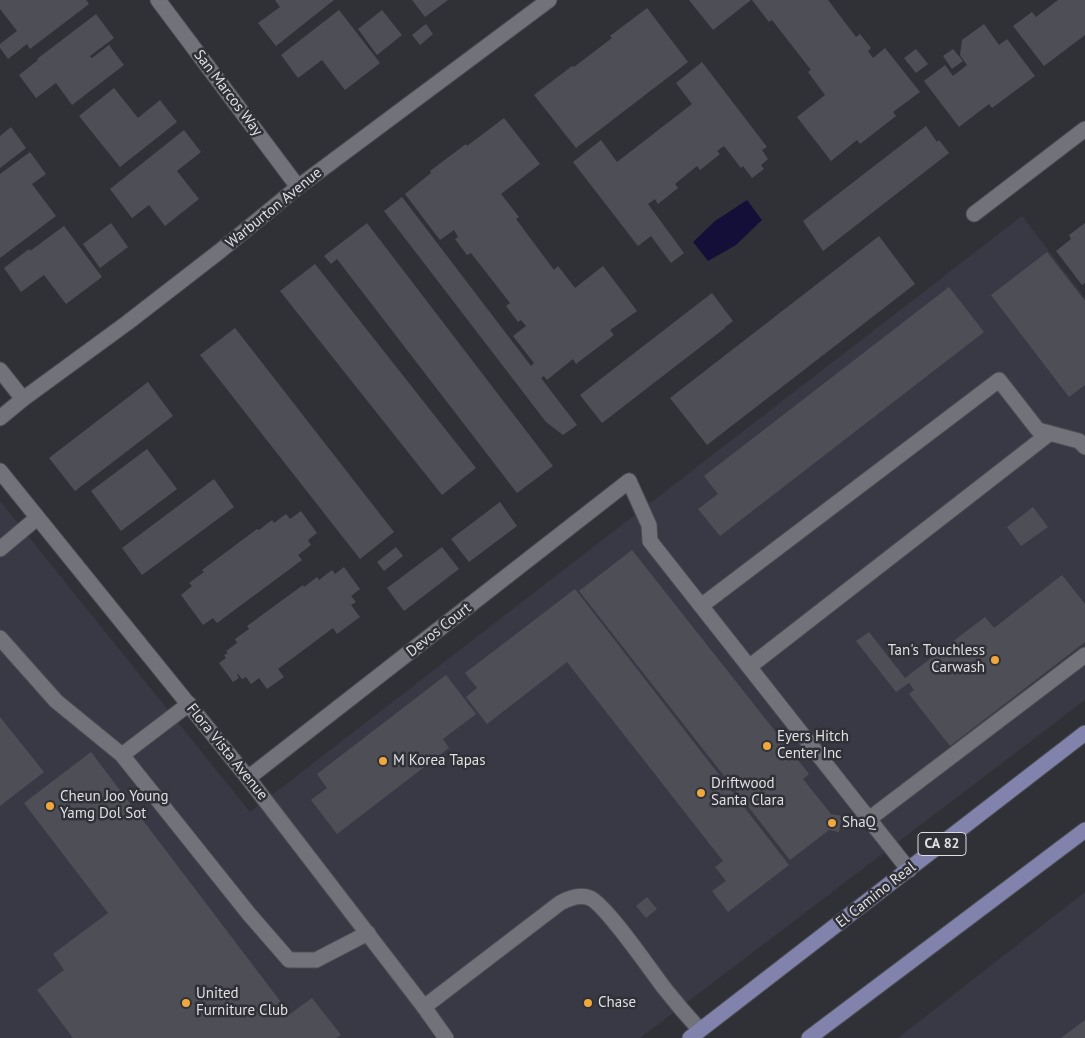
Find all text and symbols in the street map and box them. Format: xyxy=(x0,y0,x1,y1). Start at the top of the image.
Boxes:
street label: San Marcos Way xyxy=(190,46,266,140)
street label: Warburton Avenue xyxy=(222,164,326,252)
street label: Devos Court xyxy=(403,599,475,661)
place label: Tan's Touchless Carwash xyxy=(888,642,985,677)
marker: Tan's Touchless Carwash xyxy=(989,654,1001,666)
street label: Flora Vista Avenue xyxy=(183,700,271,804)
place label: Eyers Hitch Center Inc xyxy=(777,728,849,763)
marker: Eyers Hitch Center Inc xyxy=(761,740,773,752)
place label: M Korea Tapas xyxy=(393,752,486,770)
marker: M Korea Tapas xyxy=(377,755,389,767)
place label: Driftwood Santa Clara xyxy=(711,775,784,810)
marker: Driftwood Santa Clara xyxy=(695,787,707,799)
place label: Cheun Joo Young Yamg Dol Sot xyxy=(60,788,169,823)
marker: Cheun Joo Young Yamg Dol Sot xyxy=(44,800,56,812)
place label: ShaQ xyxy=(842,814,876,832)
marker: ShaQ xyxy=(826,817,838,829)
road number: CA 82 xyxy=(918,832,966,856)
street label: El Camino Real xyxy=(833,858,919,932)
place label: United Furniture Club xyxy=(196,985,288,1020)
place label: Chase xyxy=(598,994,636,1012)
marker: United Furniture Club xyxy=(180,997,192,1009)
marker: Chase xyxy=(582,997,594,1009)

